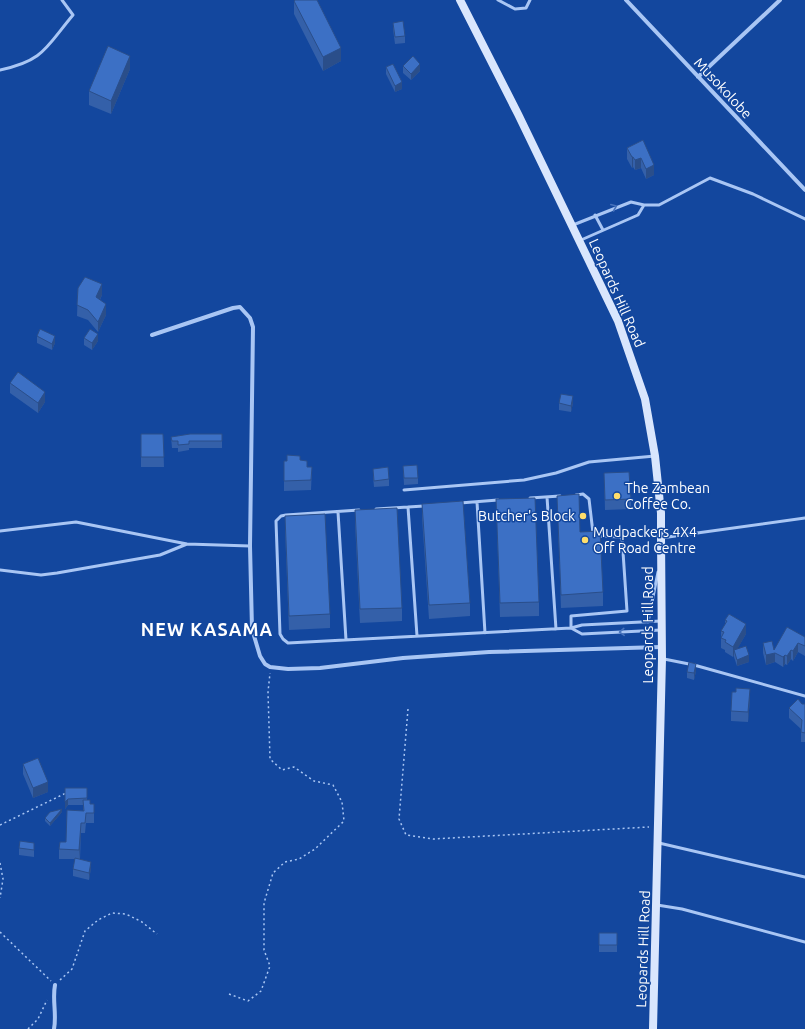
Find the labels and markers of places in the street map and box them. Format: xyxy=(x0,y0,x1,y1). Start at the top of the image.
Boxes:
place label: The Zambean Coffee Co. xyxy=(625,480,710,512)
marker: The Zambean Coffee Co. xyxy=(612,491,622,501)
place label: Butcher's Block xyxy=(478,508,575,524)
marker: Butcher's Block xyxy=(578,511,588,521)
place label: Mudpackers 4X4 Off Road Centre xyxy=(593,524,697,556)
marker: Mudpackers 4X4 Off Road Centre xyxy=(580,535,590,545)

